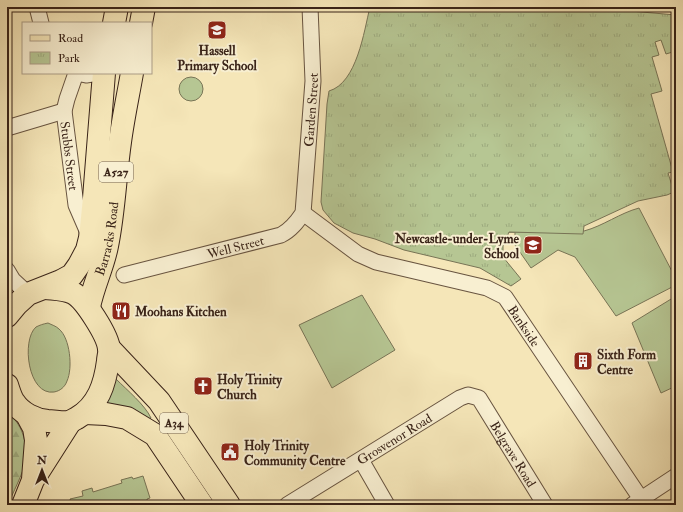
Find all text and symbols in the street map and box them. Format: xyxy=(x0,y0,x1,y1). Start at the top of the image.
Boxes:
school or university icon: Hassell Primary School xyxy=(206,19,228,41)
legend xyxy=(22,22,152,74)
text: Road xyxy=(58,31,83,46)
place label: Hassell Primary School xyxy=(177,43,257,75)
text: Park xyxy=(58,51,80,66)
street label: Garden Street xyxy=(301,73,322,147)
street label: Stubbs Street xyxy=(56,120,81,191)
road number: A527 xyxy=(99,162,133,182)
street label: Barracks Road xyxy=(92,200,123,278)
place label: Newcastle-under-Lyme School xyxy=(394,231,520,262)
street label: Well Street xyxy=(204,233,266,263)
school or university icon: Newcastle-under-Lyme School xyxy=(522,234,544,256)
restaurant icon: Moohans Kitchen xyxy=(110,300,132,322)
street label: Bankside xyxy=(504,303,543,350)
place label: Moohans Kitchen xyxy=(134,304,227,320)
place label: Sixth Form Centre xyxy=(597,347,657,378)
building icon: Sixth Form Centre xyxy=(572,350,594,372)
place label: Holy Trinity Church xyxy=(217,372,283,403)
church icon: Holy Trinity Church xyxy=(192,375,214,397)
street label: Grosvenor Road xyxy=(354,410,436,469)
road number: A34 xyxy=(160,413,188,433)
street label: Belgrave Road xyxy=(486,418,539,491)
place label: Holy Trinity Community Centre xyxy=(244,438,346,470)
public building icon: Holy Trinity Community Centre xyxy=(219,441,241,463)
north arrow xyxy=(22,450,62,490)
text: N xyxy=(36,454,48,467)

